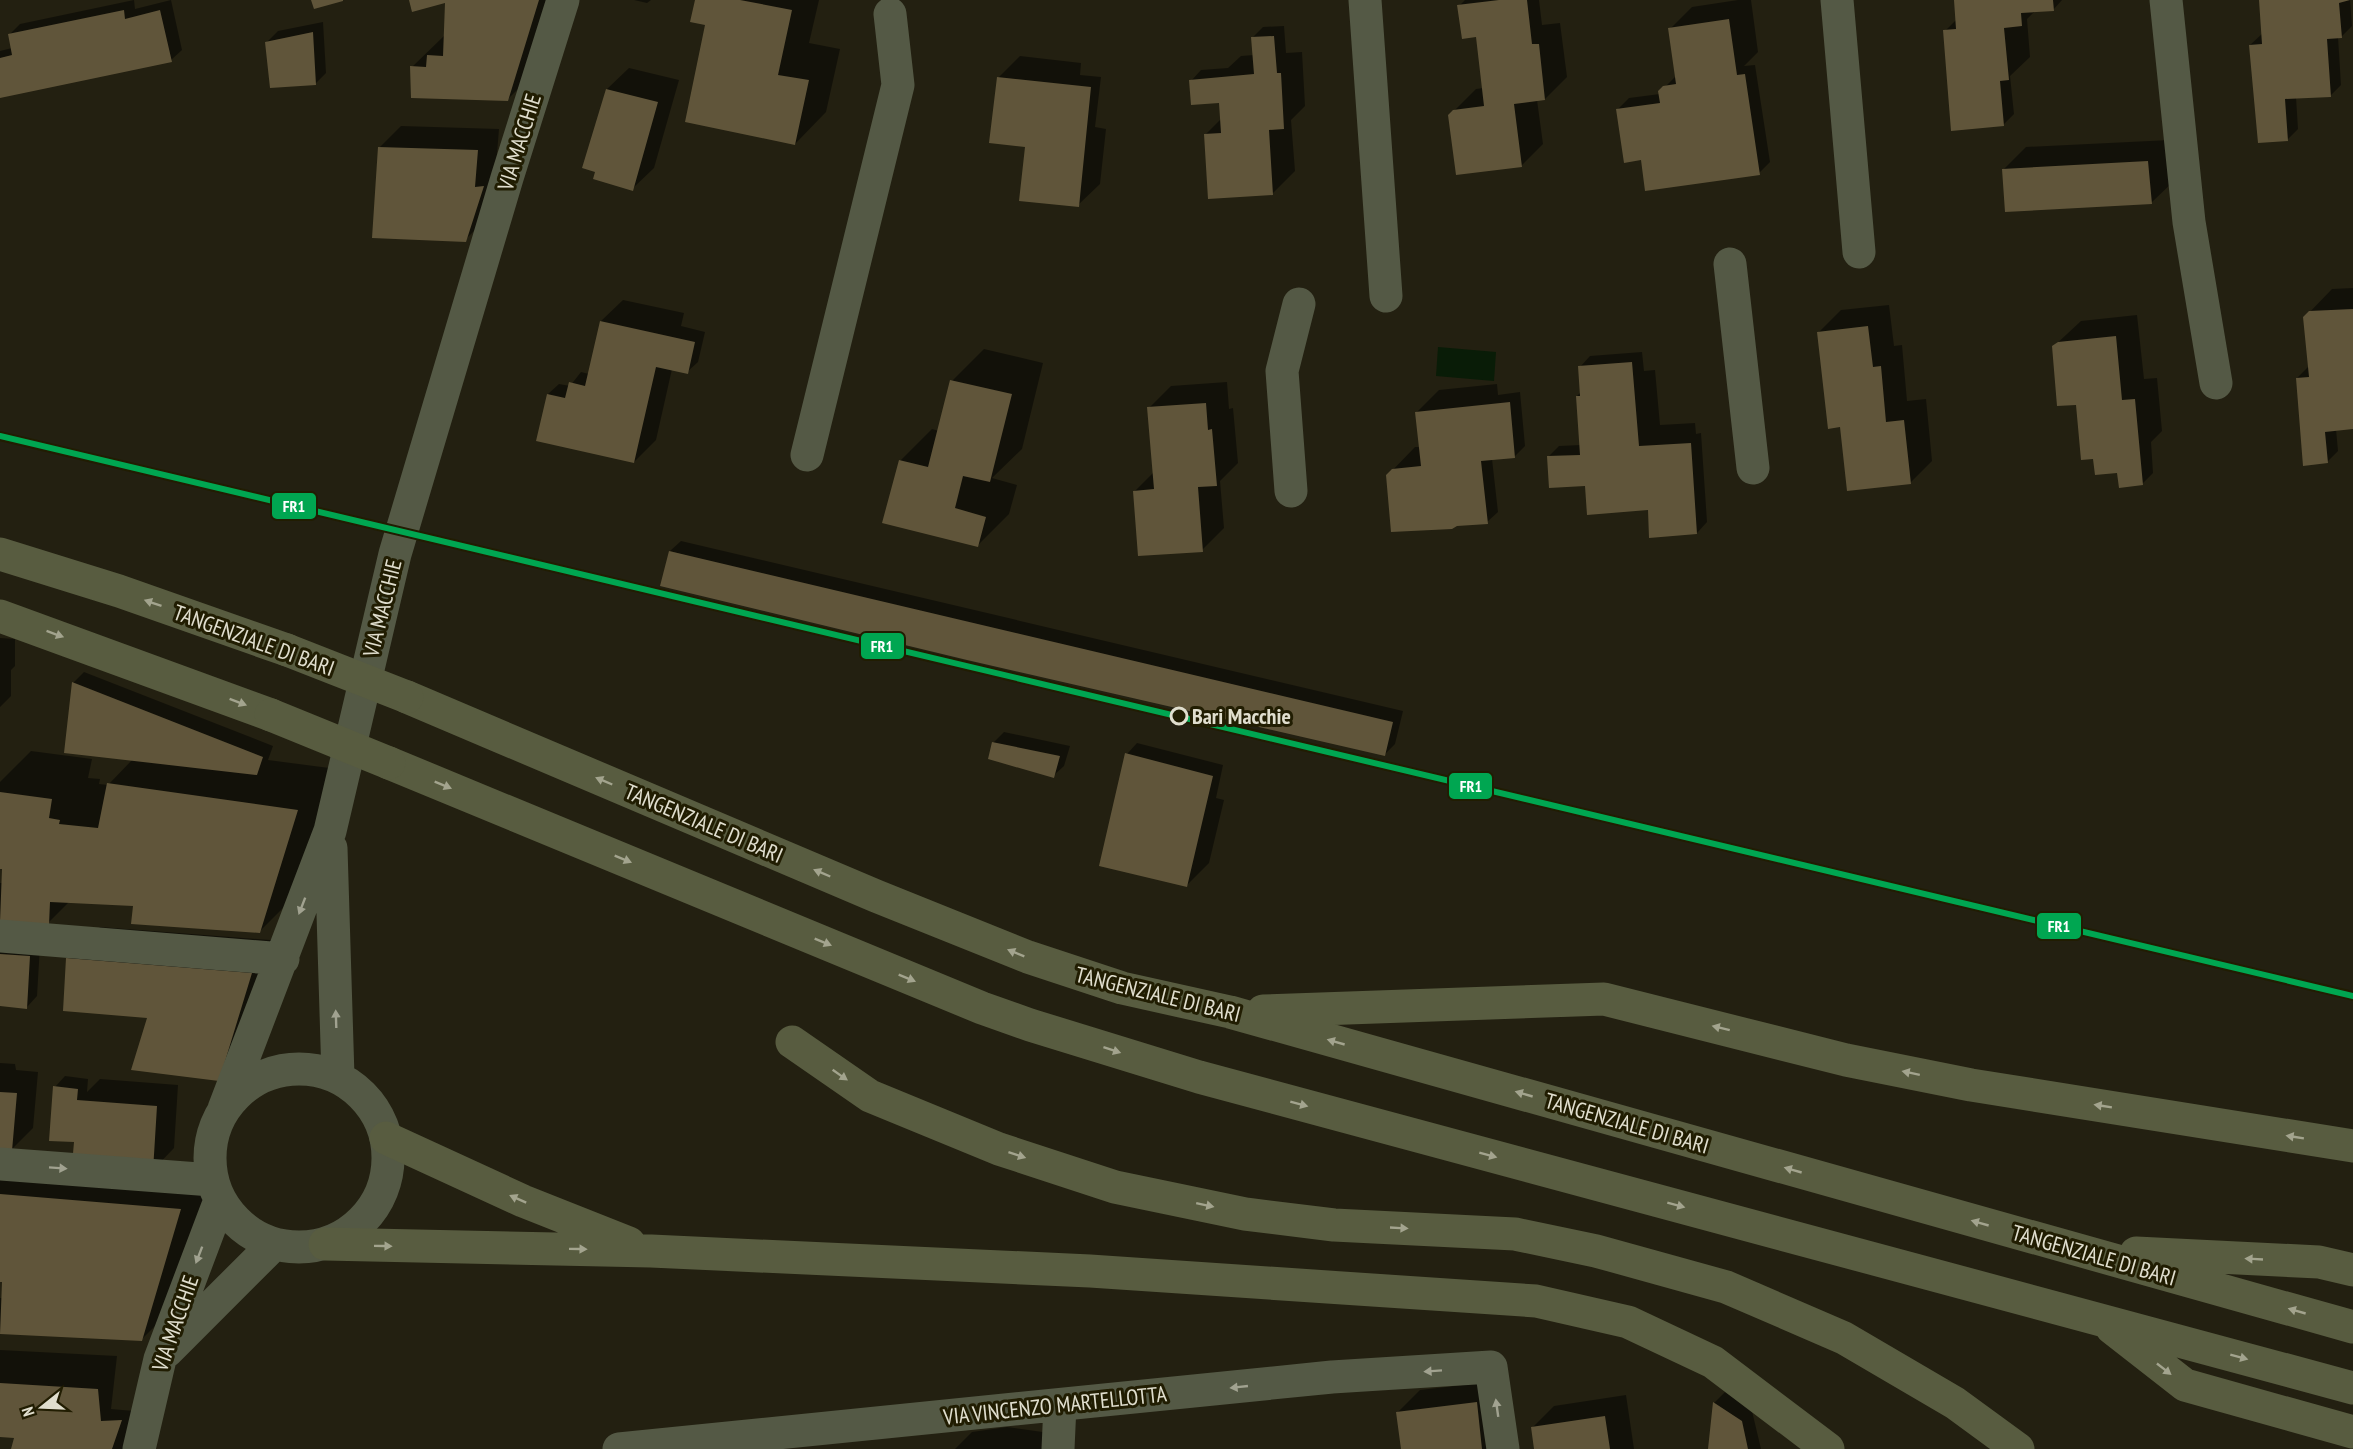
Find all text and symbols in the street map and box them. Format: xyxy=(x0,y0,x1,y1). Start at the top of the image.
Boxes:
street label: VIA MACCHIE xyxy=(491,90,547,195)
line badge: FR1 xyxy=(271,492,317,520)
text: FR1 xyxy=(283,496,305,516)
street label: VIA MACCHIE xyxy=(356,556,408,661)
one-way arrow xyxy=(144,598,162,608)
street label: TANGENZIALE DI BARI xyxy=(170,598,338,682)
one-way arrow xyxy=(47,630,65,640)
line badge: FR1 xyxy=(860,632,905,660)
text: FR1 xyxy=(871,636,893,656)
one-way arrow xyxy=(229,698,247,707)
place label: Bari Macchie xyxy=(1192,702,1291,730)
marker: Bari Macchie xyxy=(1170,707,1188,725)
line badge: FR1 xyxy=(1448,772,1493,800)
one-way arrow xyxy=(595,776,613,785)
text: FR1 xyxy=(1460,776,1482,796)
street label: TANGENZIALE DI BARI xyxy=(621,777,787,869)
one-way arrow xyxy=(434,781,452,790)
one-way arrow xyxy=(615,854,633,864)
one-way arrow xyxy=(813,868,831,878)
one-way arrow xyxy=(297,897,307,915)
line badge: FR1 xyxy=(2036,912,2082,940)
text: FR1 xyxy=(2048,916,2070,936)
one-way arrow xyxy=(814,938,832,947)
one-way arrow xyxy=(1007,948,1025,958)
street label: TANGENZIALE DI BARI xyxy=(1073,960,1243,1028)
one-way arrow xyxy=(899,973,917,983)
one-way arrow xyxy=(331,1009,341,1028)
one-way arrow xyxy=(1712,1023,1730,1033)
one-way arrow xyxy=(1327,1036,1345,1046)
one-way arrow xyxy=(1103,1046,1121,1055)
one-way arrow xyxy=(1901,1068,1920,1077)
one-way arrow xyxy=(832,1069,848,1081)
street label: TANGENZIALE DI BARI xyxy=(1542,1086,1712,1160)
one-way arrow xyxy=(1515,1089,1533,1099)
one-way arrow xyxy=(1291,1100,1309,1109)
one-way arrow xyxy=(2093,1101,2112,1110)
one-way arrow xyxy=(2286,1132,2305,1141)
one-way arrow xyxy=(1479,1150,1497,1160)
one-way arrow xyxy=(1008,1151,1026,1160)
one-way arrow xyxy=(49,1164,68,1173)
one-way arrow xyxy=(1784,1165,1802,1174)
one-way arrow xyxy=(510,1194,527,1203)
one-way arrow xyxy=(1196,1201,1214,1211)
one-way arrow xyxy=(1667,1201,1685,1211)
one-way arrow xyxy=(1971,1218,1989,1227)
street label: TANGENZIALE DI BARI xyxy=(2009,1218,2179,1292)
one-way arrow xyxy=(1389,1223,1408,1232)
one-way arrow xyxy=(374,1241,393,1250)
one-way arrow xyxy=(569,1245,588,1254)
one-way arrow xyxy=(194,1246,203,1264)
one-way arrow xyxy=(2244,1254,2263,1263)
street label: VIA MACCHIE xyxy=(145,1271,204,1376)
one-way arrow xyxy=(2288,1306,2306,1315)
one-way arrow xyxy=(2230,1353,2248,1362)
one-way arrow xyxy=(2156,1362,2172,1375)
one-way arrow xyxy=(1423,1366,1442,1375)
north arrow xyxy=(12,1377,72,1437)
street label: VIA VINCENZO MARTELLOTTA xyxy=(941,1379,1169,1431)
one-way arrow xyxy=(1229,1382,1248,1392)
one-way arrow xyxy=(1493,1398,1502,1417)
text: N xyxy=(17,1404,39,1419)

